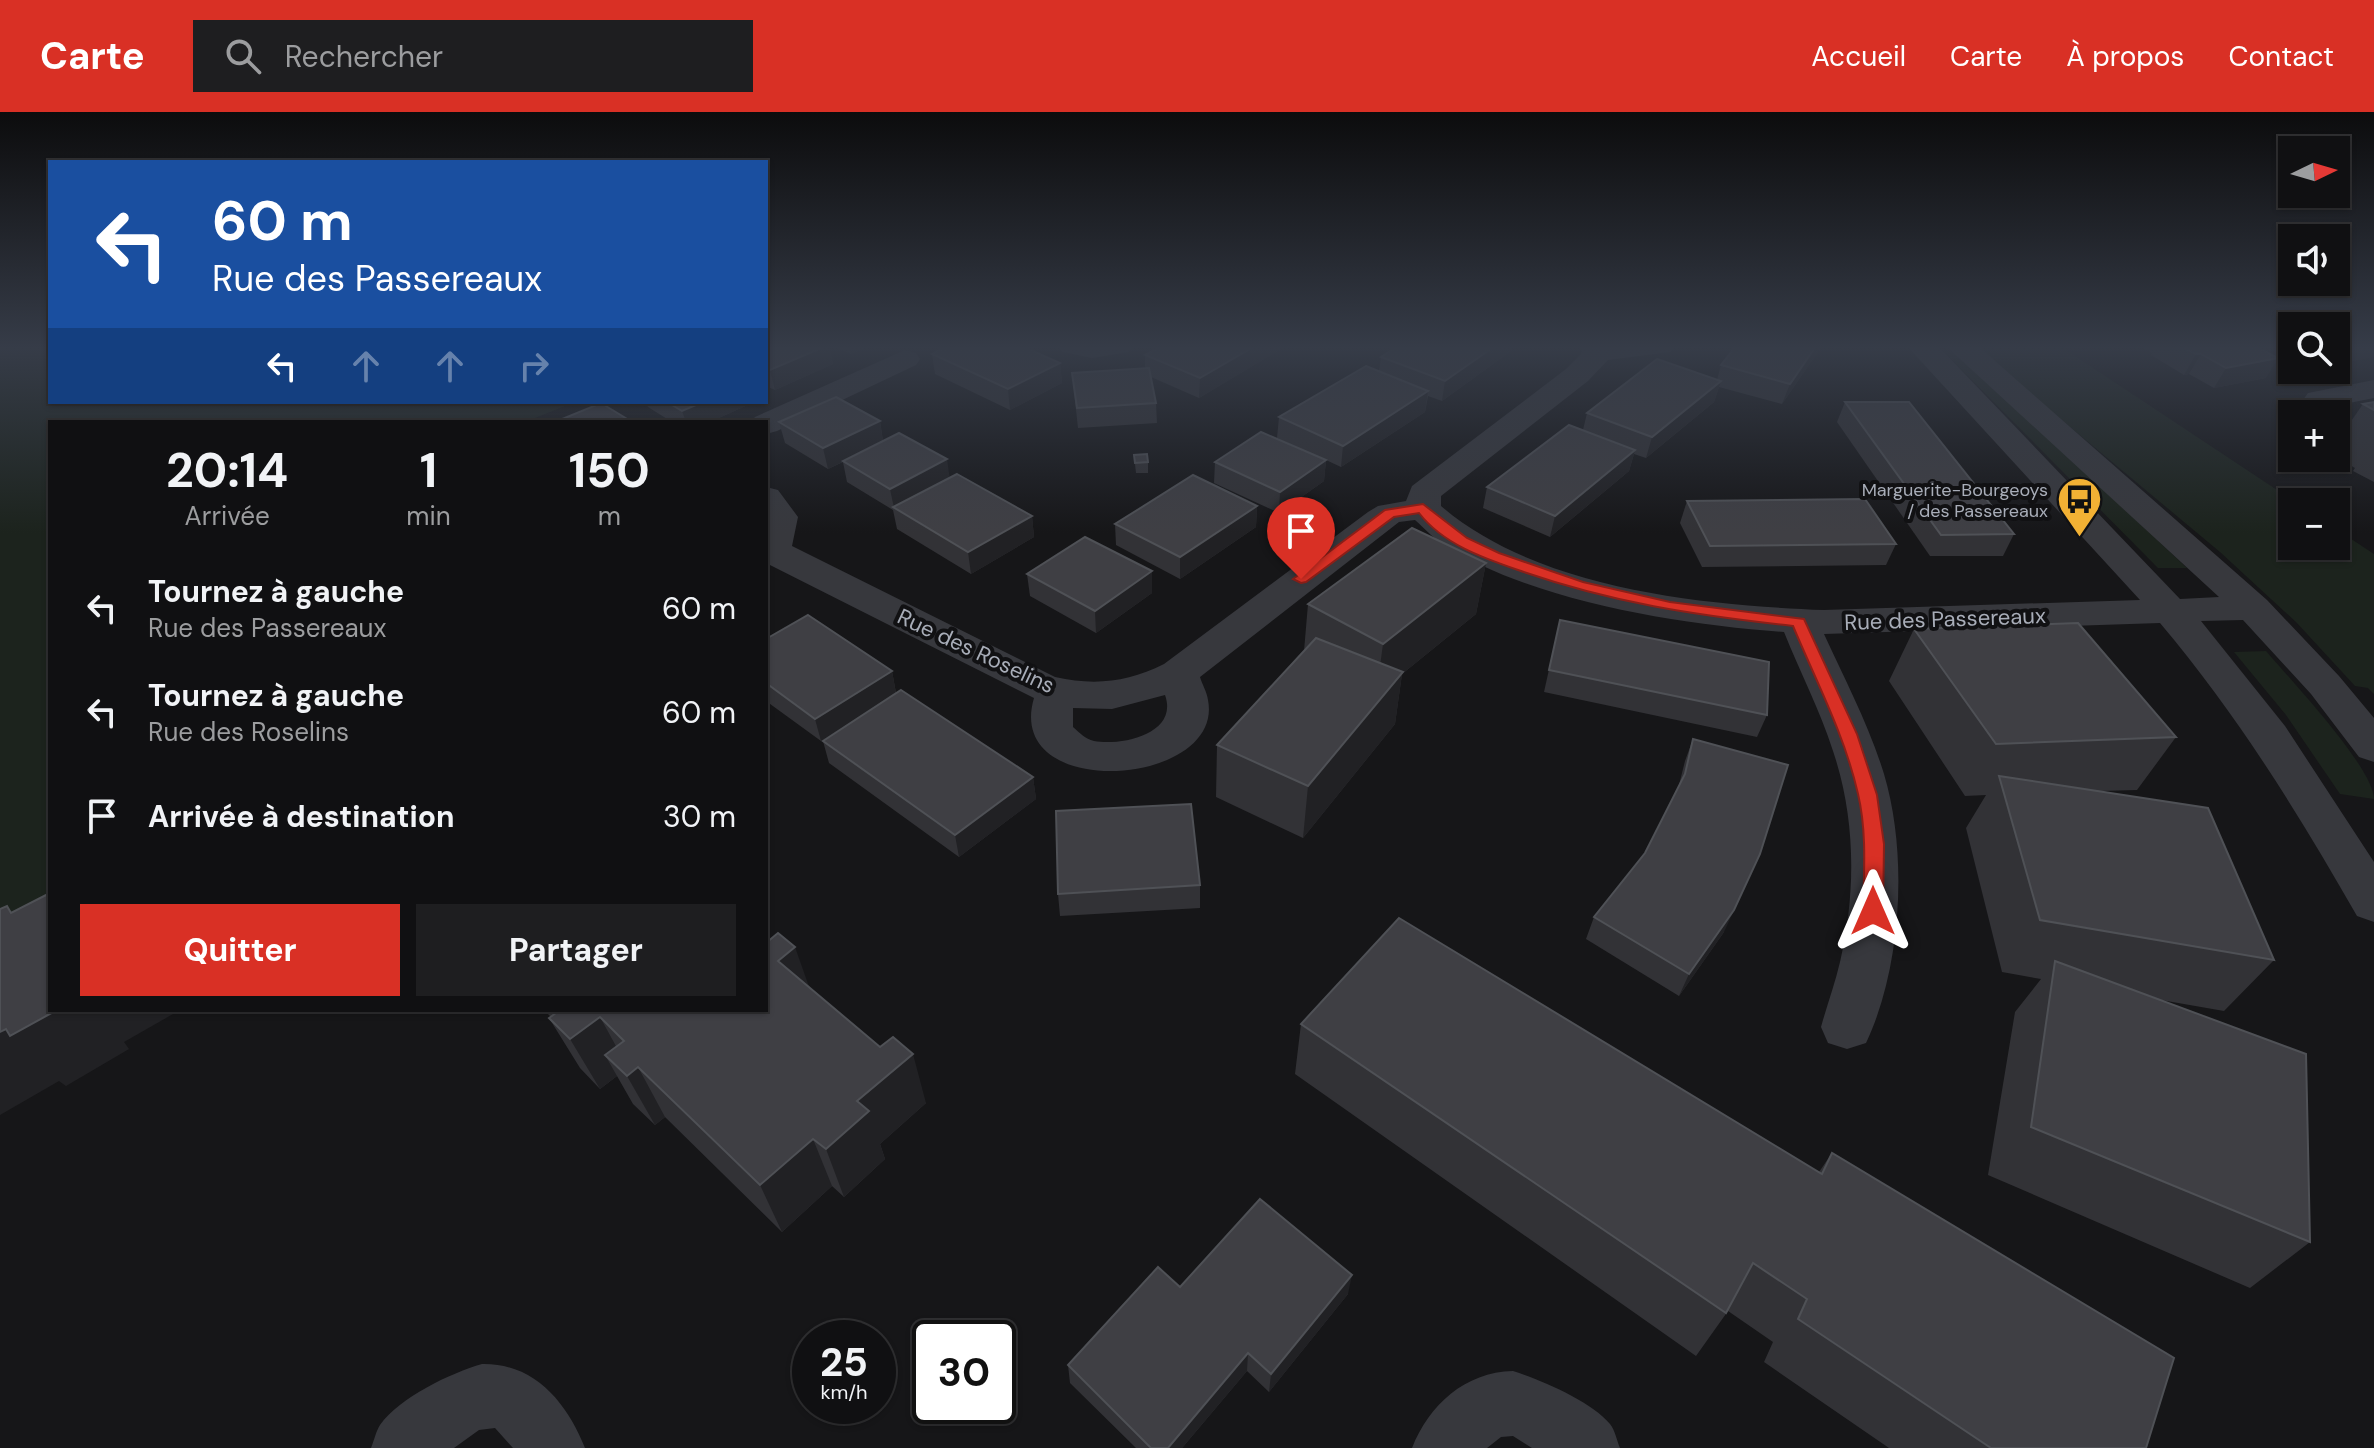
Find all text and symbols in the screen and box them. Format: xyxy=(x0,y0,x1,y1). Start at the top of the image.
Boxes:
search box xyxy=(193,20,753,92)
text: Carte xyxy=(40,31,145,81)
icon: search xyxy=(221,34,265,78)
text: Rechercher xyxy=(285,37,443,76)
text: Accueil xyxy=(1811,38,1906,75)
text: Carte xyxy=(1950,38,2022,75)
text: À propos xyxy=(2066,38,2184,75)
text: Contact xyxy=(2228,38,2334,75)
north arrow xyxy=(2278,136,2350,208)
map controls xyxy=(2278,136,2350,560)
text: 60 m xyxy=(212,184,353,257)
icon: left xyxy=(80,192,184,296)
button: sound xyxy=(2278,224,2350,296)
text: Rue des Passereaux xyxy=(212,255,542,302)
button: search xyxy=(2278,312,2350,384)
icon: left xyxy=(260,344,304,388)
icon: ahead xyxy=(344,344,388,388)
icon: ahead xyxy=(428,344,472,388)
icon: right xyxy=(512,344,556,388)
button: + xyxy=(2278,400,2350,472)
text: 20:14 xyxy=(166,439,288,502)
text: 1 xyxy=(420,439,437,502)
text: 150 xyxy=(569,439,650,502)
bus stop icon: Marguerite-Bourgeoys / des Passereaux xyxy=(2055,476,2103,539)
place label: Marguerite-Bourgeoys / des Passereaux xyxy=(1862,478,2048,523)
button: − xyxy=(2278,488,2350,560)
pin xyxy=(1267,497,1335,579)
text: Arrivée xyxy=(185,499,270,533)
text: min xyxy=(406,499,451,533)
text: m xyxy=(598,499,621,533)
icon: arrive xyxy=(1279,509,1323,553)
text: Tournez à gauche xyxy=(148,572,404,611)
icon: left xyxy=(80,586,124,630)
text: 60 m xyxy=(662,589,736,628)
street label: Rue des Passereaux xyxy=(1844,601,2046,637)
street label: Rue des Roselins xyxy=(893,602,1059,700)
text: Rue des Passereaux xyxy=(148,611,386,645)
text: Tournez à gauche xyxy=(148,676,404,715)
icon: left xyxy=(80,690,124,734)
text: 60 m xyxy=(662,693,736,732)
text: Rue des Roselins xyxy=(148,715,349,749)
icon: arrive xyxy=(80,794,124,838)
text: Arrivée à destination xyxy=(148,797,454,836)
text: 30 m xyxy=(663,797,736,836)
position arrow xyxy=(1831,869,1915,953)
button: Quitter xyxy=(80,904,400,996)
button: Partager xyxy=(416,904,736,996)
speed limit sign: 30 xyxy=(912,1320,1016,1424)
text: 25 xyxy=(820,1336,868,1388)
text: km/h xyxy=(820,1379,868,1405)

